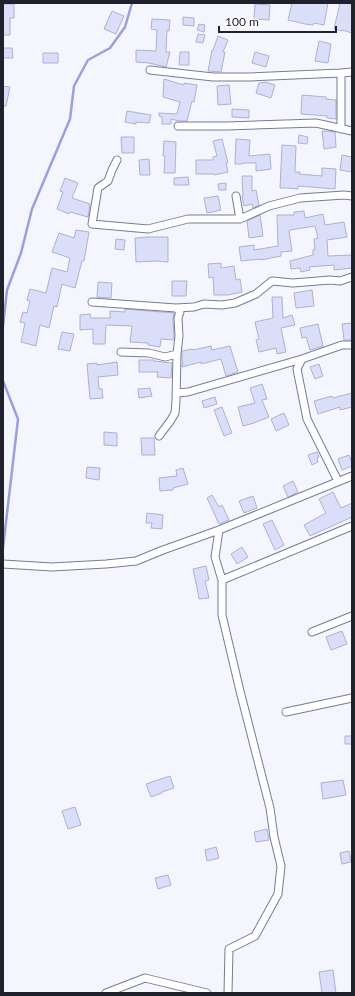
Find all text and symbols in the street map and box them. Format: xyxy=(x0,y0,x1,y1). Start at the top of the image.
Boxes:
scale bar xyxy=(219,8,336,34)
text: 100 m xyxy=(225,14,259,29)

